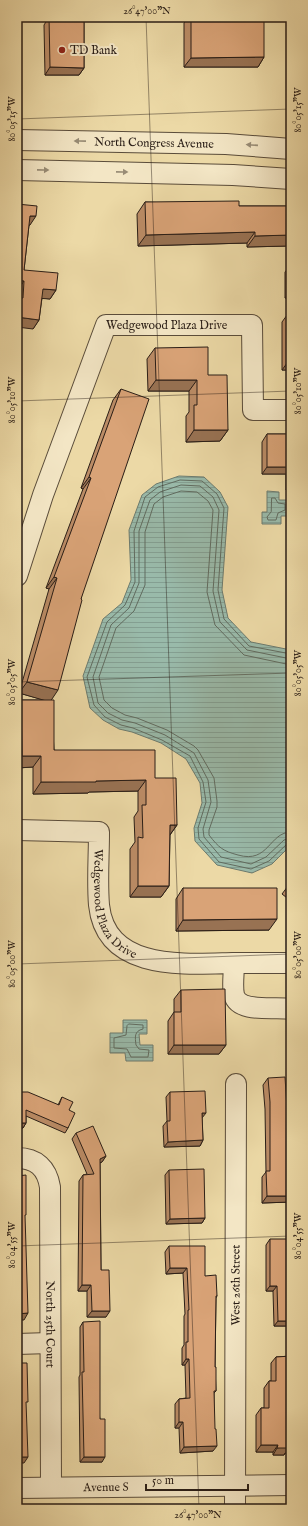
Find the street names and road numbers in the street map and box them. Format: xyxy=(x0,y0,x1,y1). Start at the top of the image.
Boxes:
street label: North Congress Avenue xyxy=(94,134,214,151)
street label: Wedgewood Plaza Drive xyxy=(106,318,228,333)
street label: Wedgewood Plaza Drive xyxy=(91,849,140,962)
street label: West 26th Street xyxy=(228,1244,243,1326)
street label: North 25th Court xyxy=(43,1281,58,1368)
street label: Avenue S xyxy=(82,1479,129,1495)

